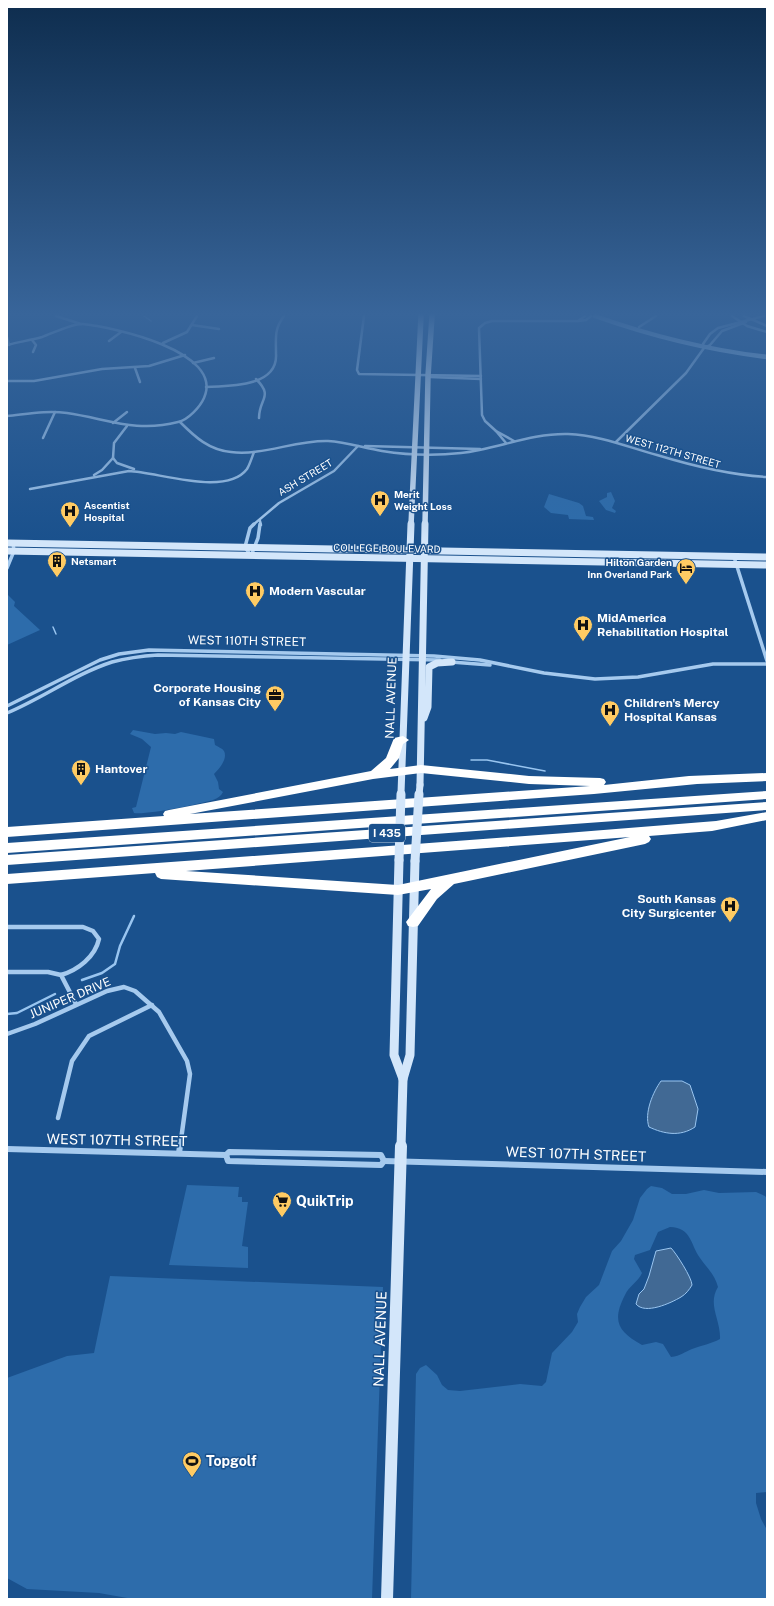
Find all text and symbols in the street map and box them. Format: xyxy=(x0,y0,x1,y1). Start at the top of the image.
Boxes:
street label: WEST 112TH STREET xyxy=(624,432,722,470)
street label: ASH STREET xyxy=(276,456,335,498)
place label: Merit Weight Loss xyxy=(394,488,452,512)
hospital icon: Merit Weight Loss xyxy=(369,489,391,517)
place label: Ascentist Hospital xyxy=(84,499,130,523)
hospital icon: Ascentist Hospital xyxy=(59,500,81,528)
street label: COLLEGE BOULEVARD xyxy=(333,541,441,555)
building icon: Netsmart xyxy=(46,550,68,578)
place label: Netsmart xyxy=(71,555,117,567)
place label: Hilton Garden Inn Overland Park xyxy=(587,556,672,580)
hotel icon: Hilton Garden Inn Overland Park xyxy=(675,557,697,585)
hospital icon: Modern Vascular xyxy=(244,580,266,608)
place label: Modern Vascular xyxy=(269,584,366,598)
place label: MidAmerica Rehabilitation Hospital xyxy=(597,611,729,639)
hospital icon: MidAmerica Rehabilitation Hospital xyxy=(572,614,594,642)
street label: WEST 110TH STREET xyxy=(188,633,306,649)
street label: NALL AVENUE xyxy=(383,657,399,739)
place label: Corporate Housing of Kansas City xyxy=(153,681,261,709)
office icon: Corporate Housing of Kansas City xyxy=(264,684,286,712)
place label: Children's Mercy Hospital Kansas xyxy=(624,696,720,724)
hospital icon: Children's Mercy Hospital Kansas xyxy=(599,699,621,727)
building icon: Hantover xyxy=(70,758,92,786)
place label: Hantover xyxy=(95,762,147,776)
road number: I 435 xyxy=(369,824,405,842)
place label: South Kansas City Surgicenter xyxy=(622,892,716,920)
hospital icon: South Kansas City Surgicenter xyxy=(719,895,741,923)
street label: JUNIPER DRIVE xyxy=(27,975,113,1021)
street label: WEST 107TH STREET xyxy=(46,1131,188,1149)
street label: WEST 107TH STREET xyxy=(505,1144,647,1164)
supermarket icon: QuikTrip xyxy=(271,1190,293,1218)
place label: QuikTrip xyxy=(296,1193,354,1209)
street label: NALL AVENUE xyxy=(370,1291,390,1387)
sports icon: Topgolf xyxy=(181,1450,203,1478)
place label: Topgolf xyxy=(206,1453,257,1469)

